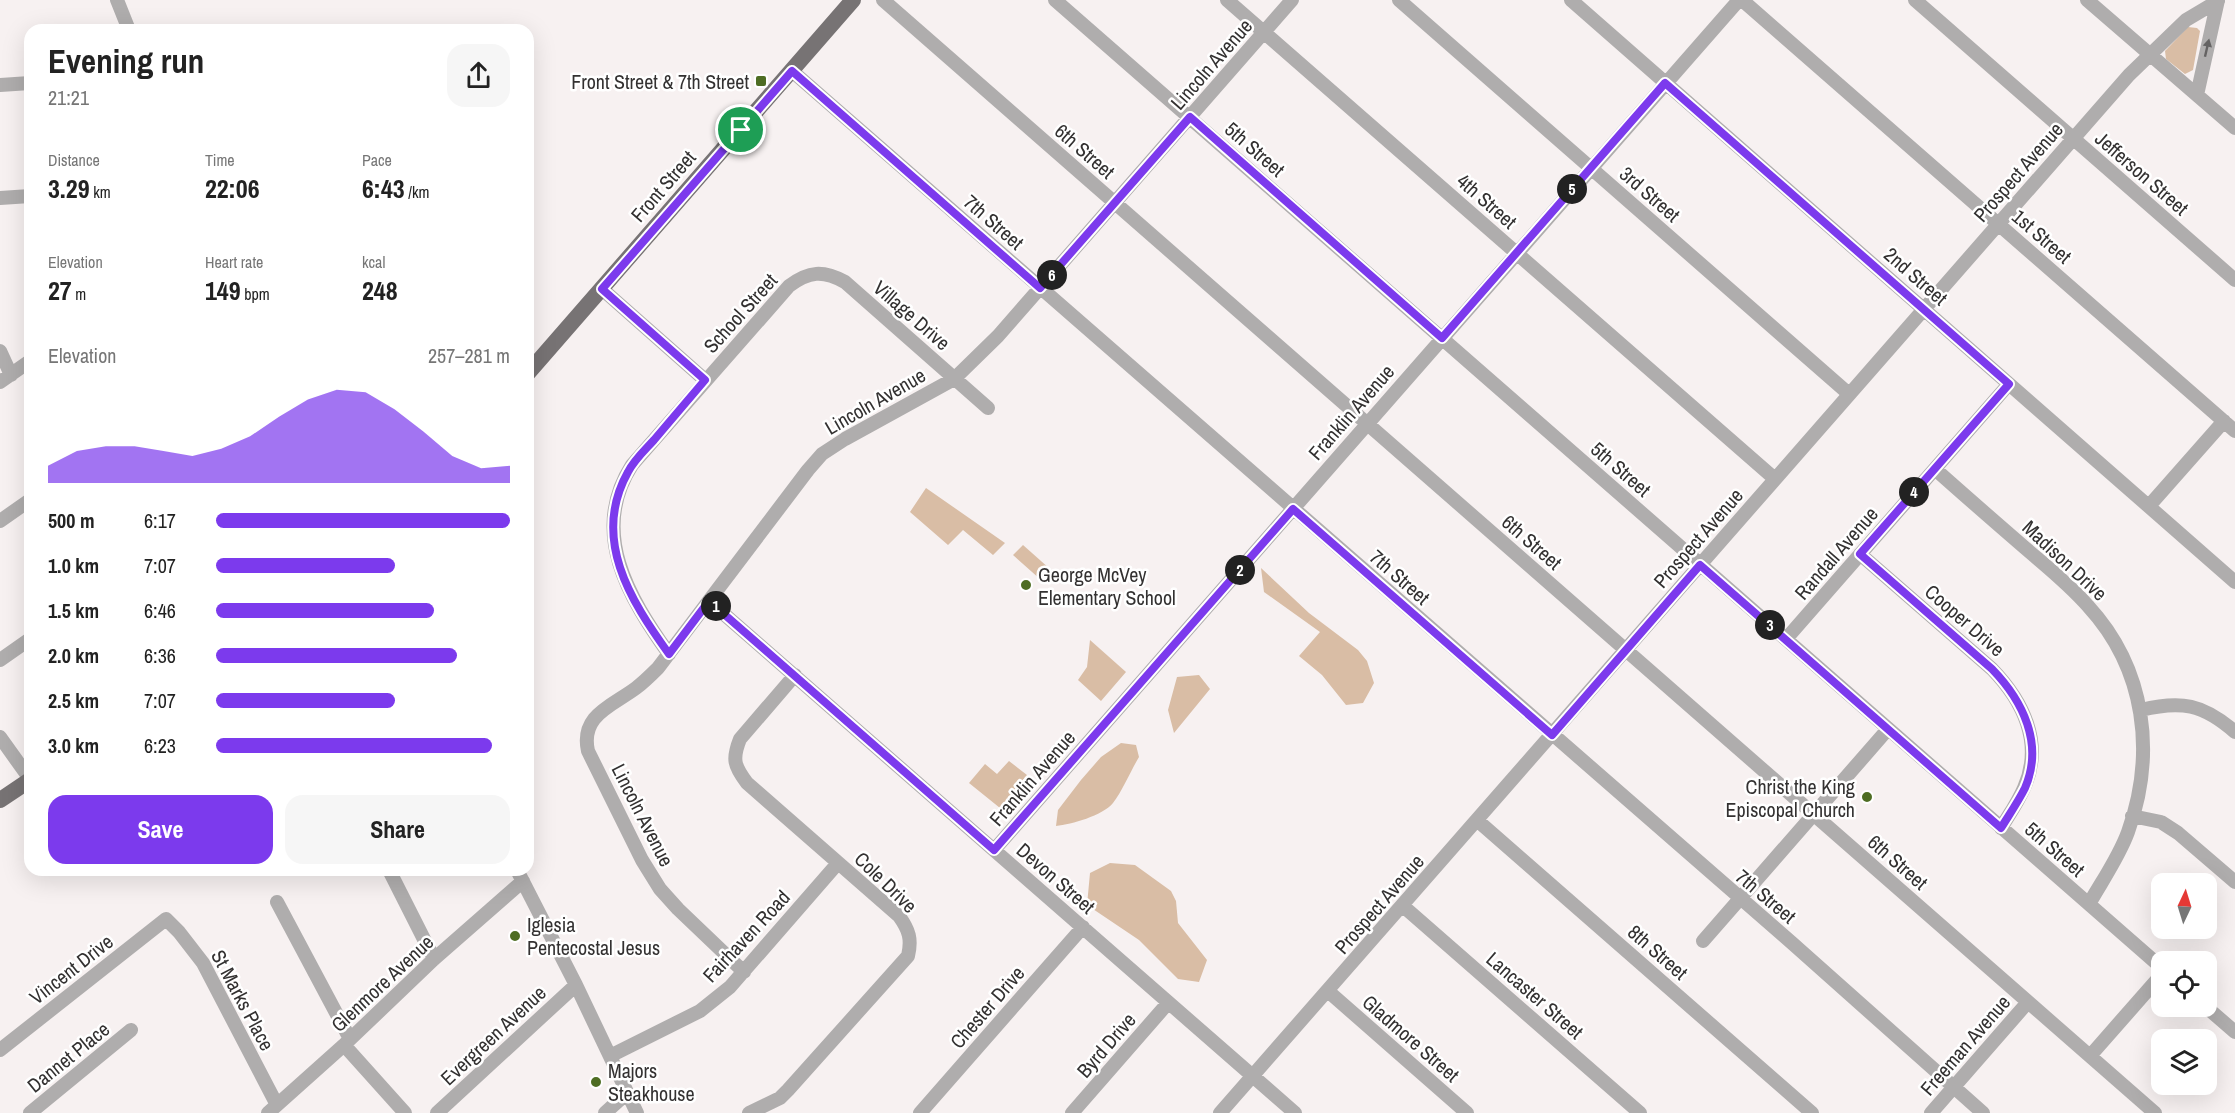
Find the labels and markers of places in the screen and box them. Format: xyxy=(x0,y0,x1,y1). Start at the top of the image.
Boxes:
place label: Front Street & 7th Street xyxy=(571,68,749,95)
marker: Front Street & 7th Street xyxy=(754,74,768,88)
pin xyxy=(715,104,766,155)
pin: 5 xyxy=(1557,174,1587,204)
pin: 6 xyxy=(1037,260,1067,290)
pin: 4 xyxy=(1899,477,1929,507)
pin: 2 xyxy=(1225,555,1255,585)
place label: George McVey Elementary School xyxy=(1038,561,1176,611)
marker: George McVey Elementary School xyxy=(1019,578,1033,592)
pin: 1 xyxy=(701,591,731,621)
pin: 3 xyxy=(1755,610,1785,640)
place label: Christ the King Episcopal Church xyxy=(1726,773,1855,823)
marker: Christ the King Episcopal Church xyxy=(1860,790,1874,804)
place label: Iglesia Pentecostal Jesus xyxy=(527,911,660,961)
marker: Iglesia Pentecostal Jesus xyxy=(508,929,522,943)
place label: Majors Steakhouse xyxy=(608,1057,695,1107)
marker: Majors Steakhouse xyxy=(589,1075,603,1089)

